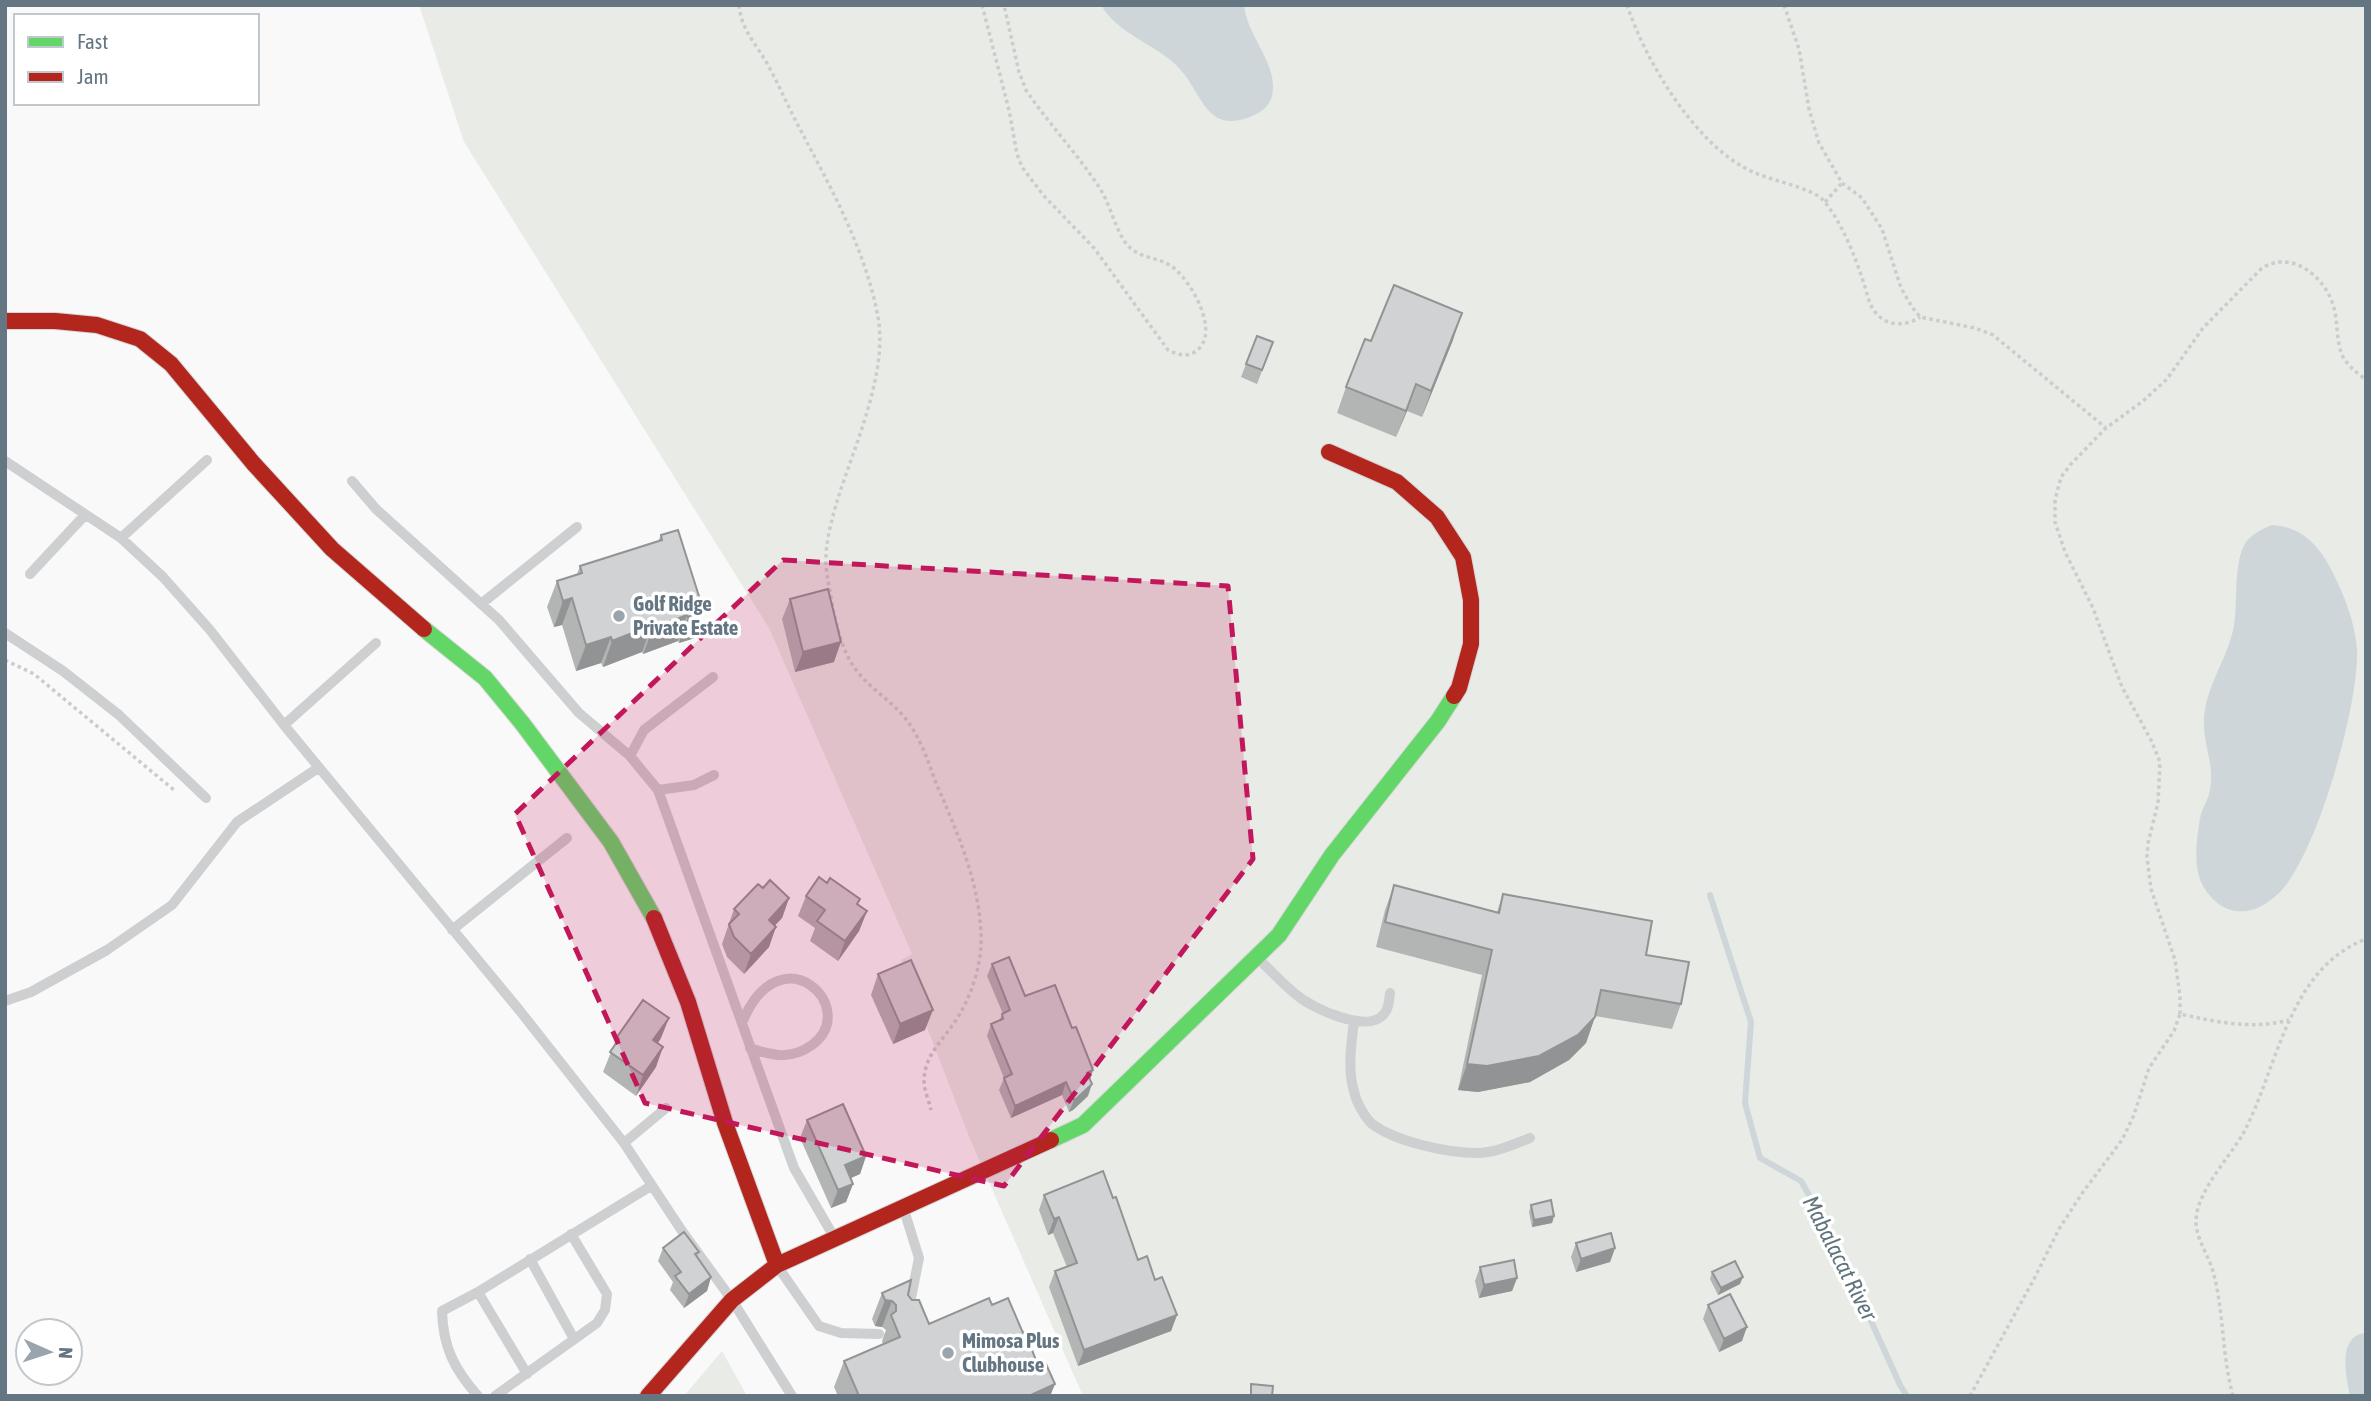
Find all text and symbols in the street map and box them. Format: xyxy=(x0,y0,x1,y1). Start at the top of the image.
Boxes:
legend xyxy=(14,14,259,105)
text: Fast xyxy=(77,29,108,53)
text: Jam xyxy=(77,64,109,88)
place label: Golf Ridge Private Estate xyxy=(633,591,738,639)
marker: Golf Ridge Private Estate xyxy=(611,608,627,624)
water label: Mabalacat River xyxy=(1797,1191,1883,1326)
north arrow xyxy=(14,1317,84,1387)
place label: Mimosa Plus Clubhouse xyxy=(962,1328,1060,1376)
marker: Mimosa Plus Clubhouse xyxy=(940,1345,956,1361)
text: N xyxy=(55,1347,77,1359)

